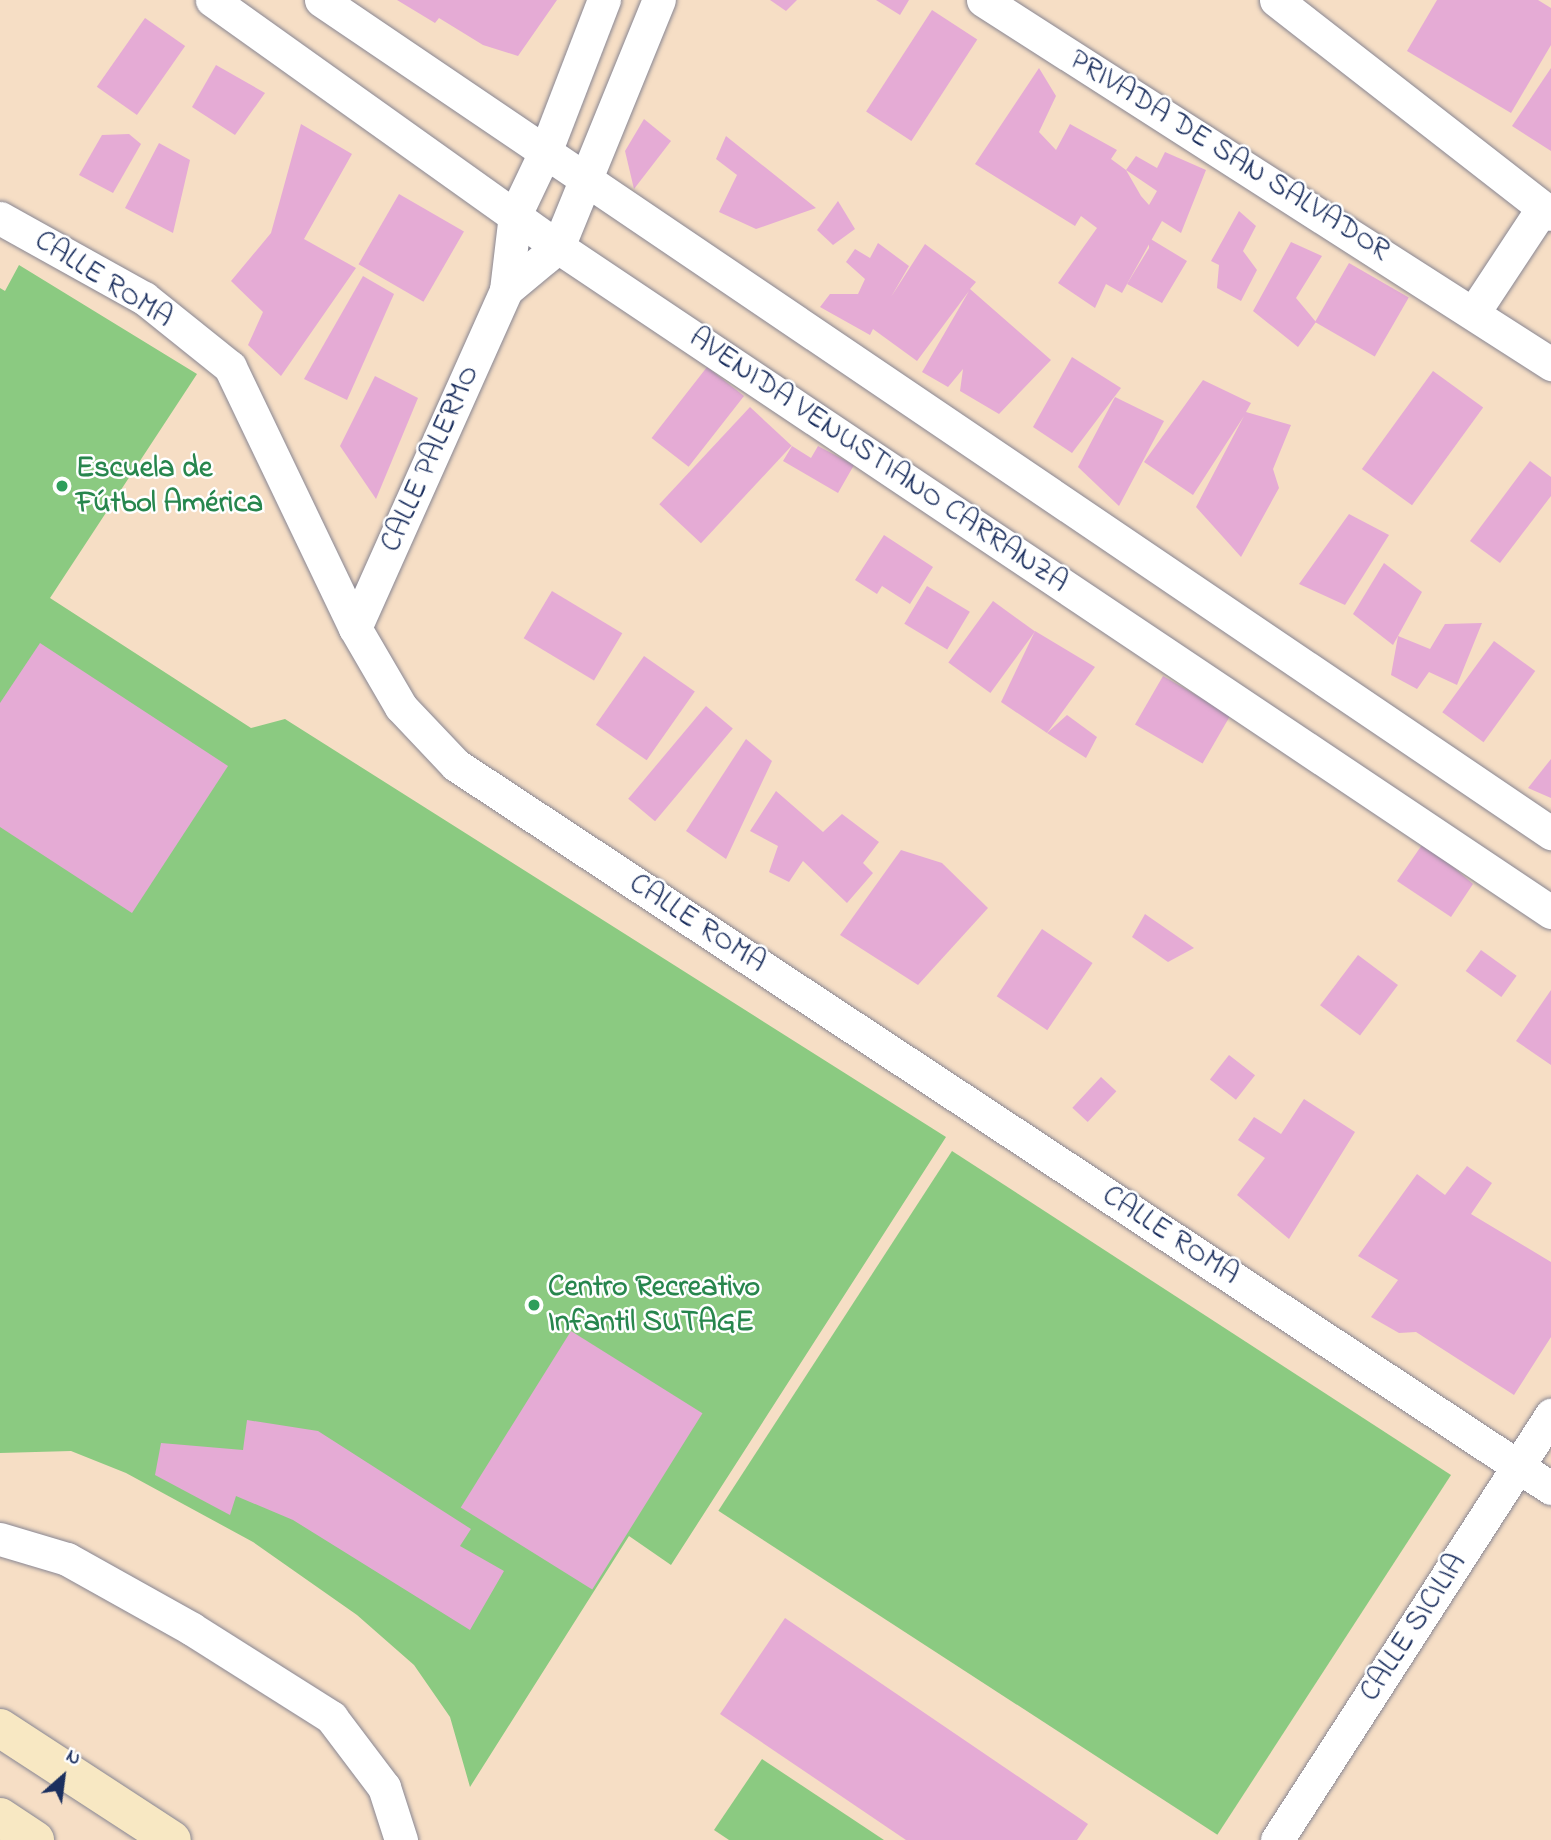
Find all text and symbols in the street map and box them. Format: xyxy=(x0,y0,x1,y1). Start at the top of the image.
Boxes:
street label: PRIVADA DE SAN SALVADOR xyxy=(1062,42,1396,270)
street label: CALLE ROMA xyxy=(27,223,179,337)
street label: AVENIDA VENUSTIANO CARRANZA xyxy=(682,320,1074,602)
street label: CALLE PALERMO xyxy=(374,360,488,558)
place label: Escuela de Fútbol América xyxy=(76,451,263,522)
marker: Escuela de Fútbol América xyxy=(54,478,70,494)
street label: CALLE ROMA xyxy=(622,866,772,982)
street label: CALLE ROMA xyxy=(1095,1178,1245,1294)
place label: Centro Recreativo Infantil SUTAGE xyxy=(548,1270,760,1340)
marker: Centro Recreativo Infantil SUTAGE xyxy=(526,1297,542,1313)
street label: CALLE SICILIA xyxy=(1353,1547,1475,1709)
north arrow xyxy=(28,1742,98,1812)
text: N xyxy=(61,1743,85,1773)

